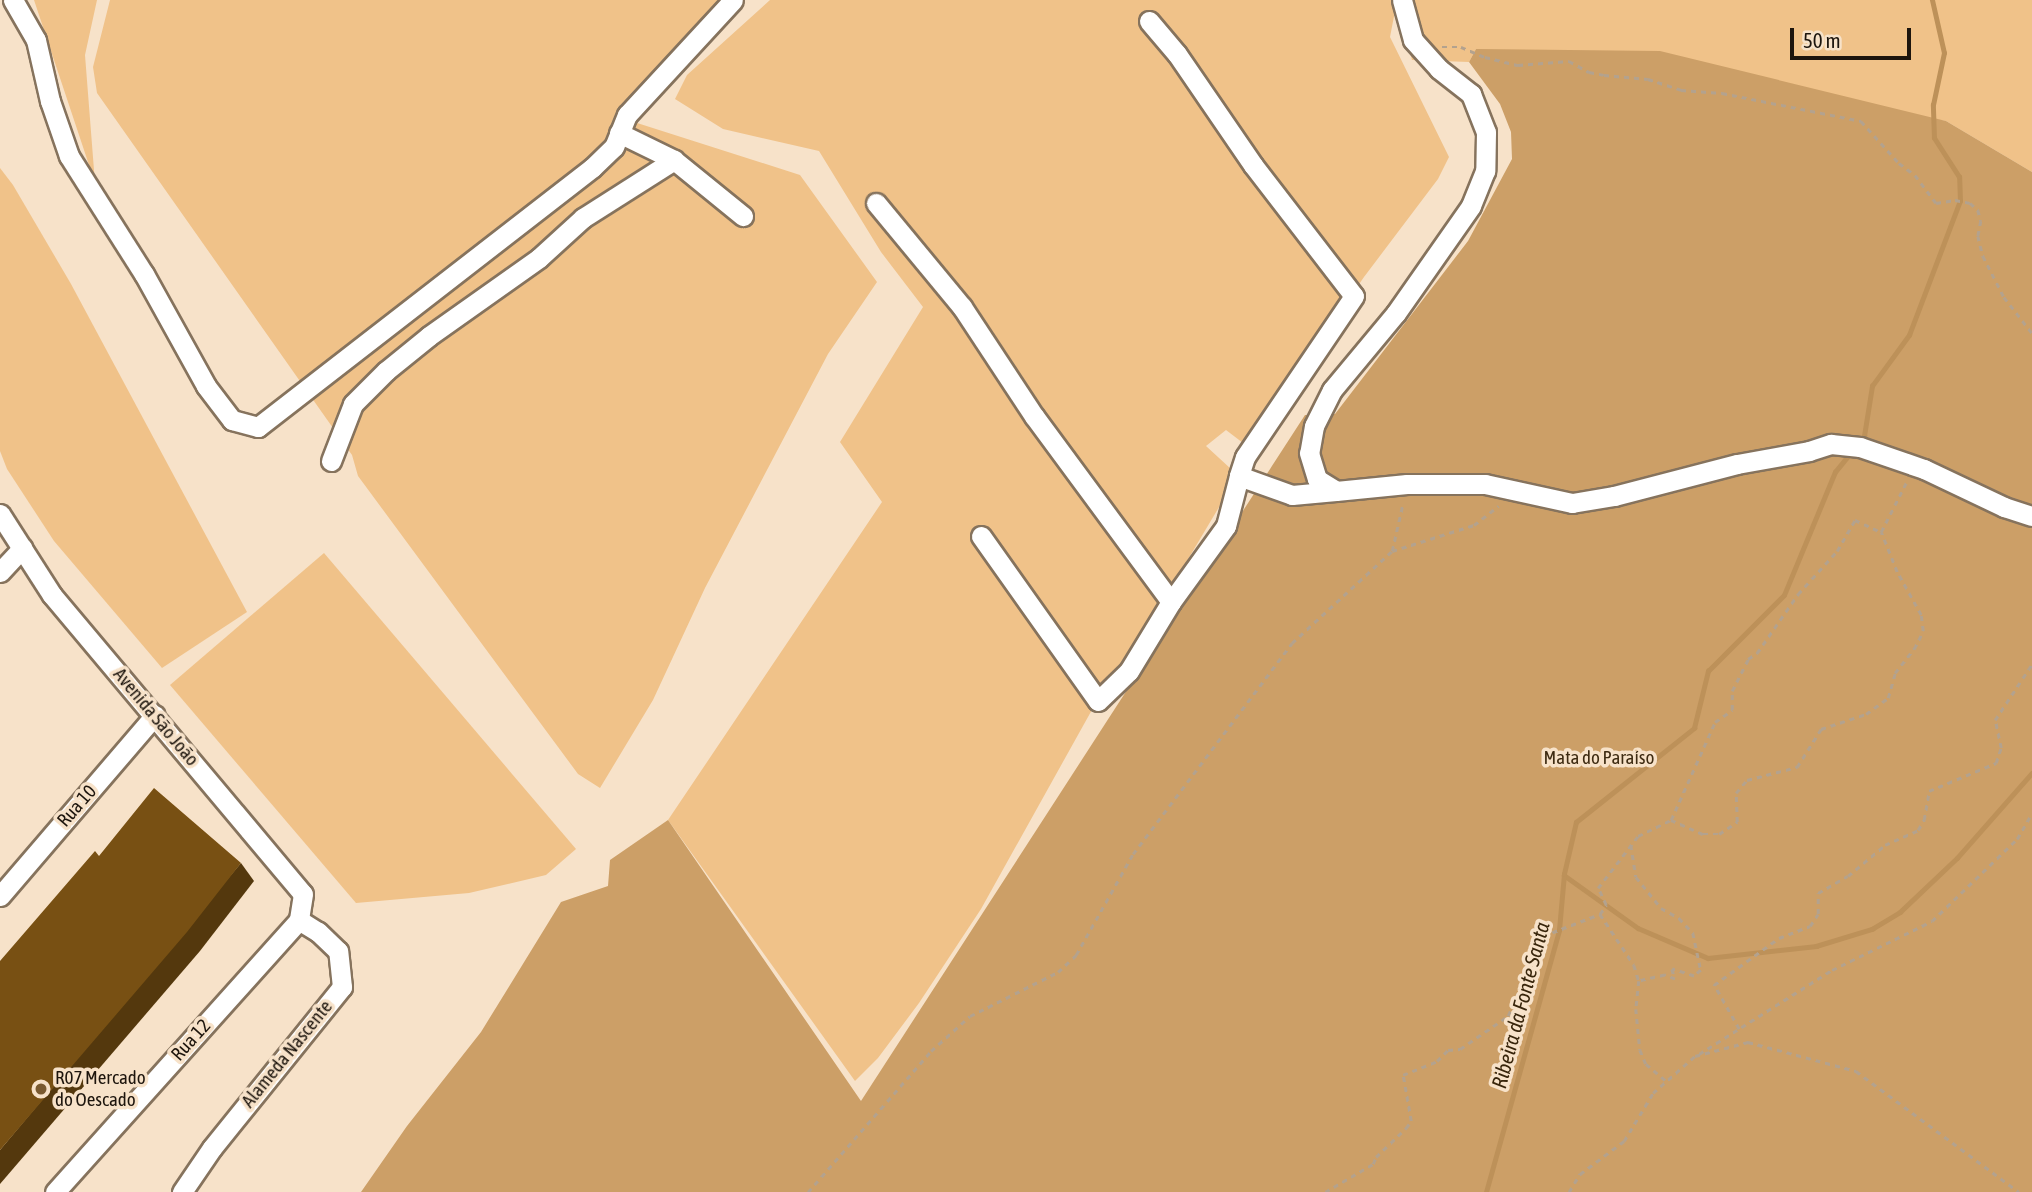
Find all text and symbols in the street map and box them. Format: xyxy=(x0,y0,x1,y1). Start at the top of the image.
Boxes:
scale bar xyxy=(1794,14,1915,58)
text: 50 m xyxy=(1803,28,1841,52)
street label: Avenida São João xyxy=(108,663,204,771)
park label: Mata do Paraíso xyxy=(1544,747,1654,769)
street label: Rua 10 xyxy=(53,780,101,832)
water label: Ribeira da Fonte Santa xyxy=(1486,919,1554,1091)
street label: Alameda Nascente xyxy=(237,996,337,1112)
street label: Rua 12 xyxy=(166,1015,216,1065)
place label: R07 Mercado do Oescado xyxy=(55,1067,146,1111)
marker: R07 Mercado do Oescado xyxy=(33,1081,49,1097)

